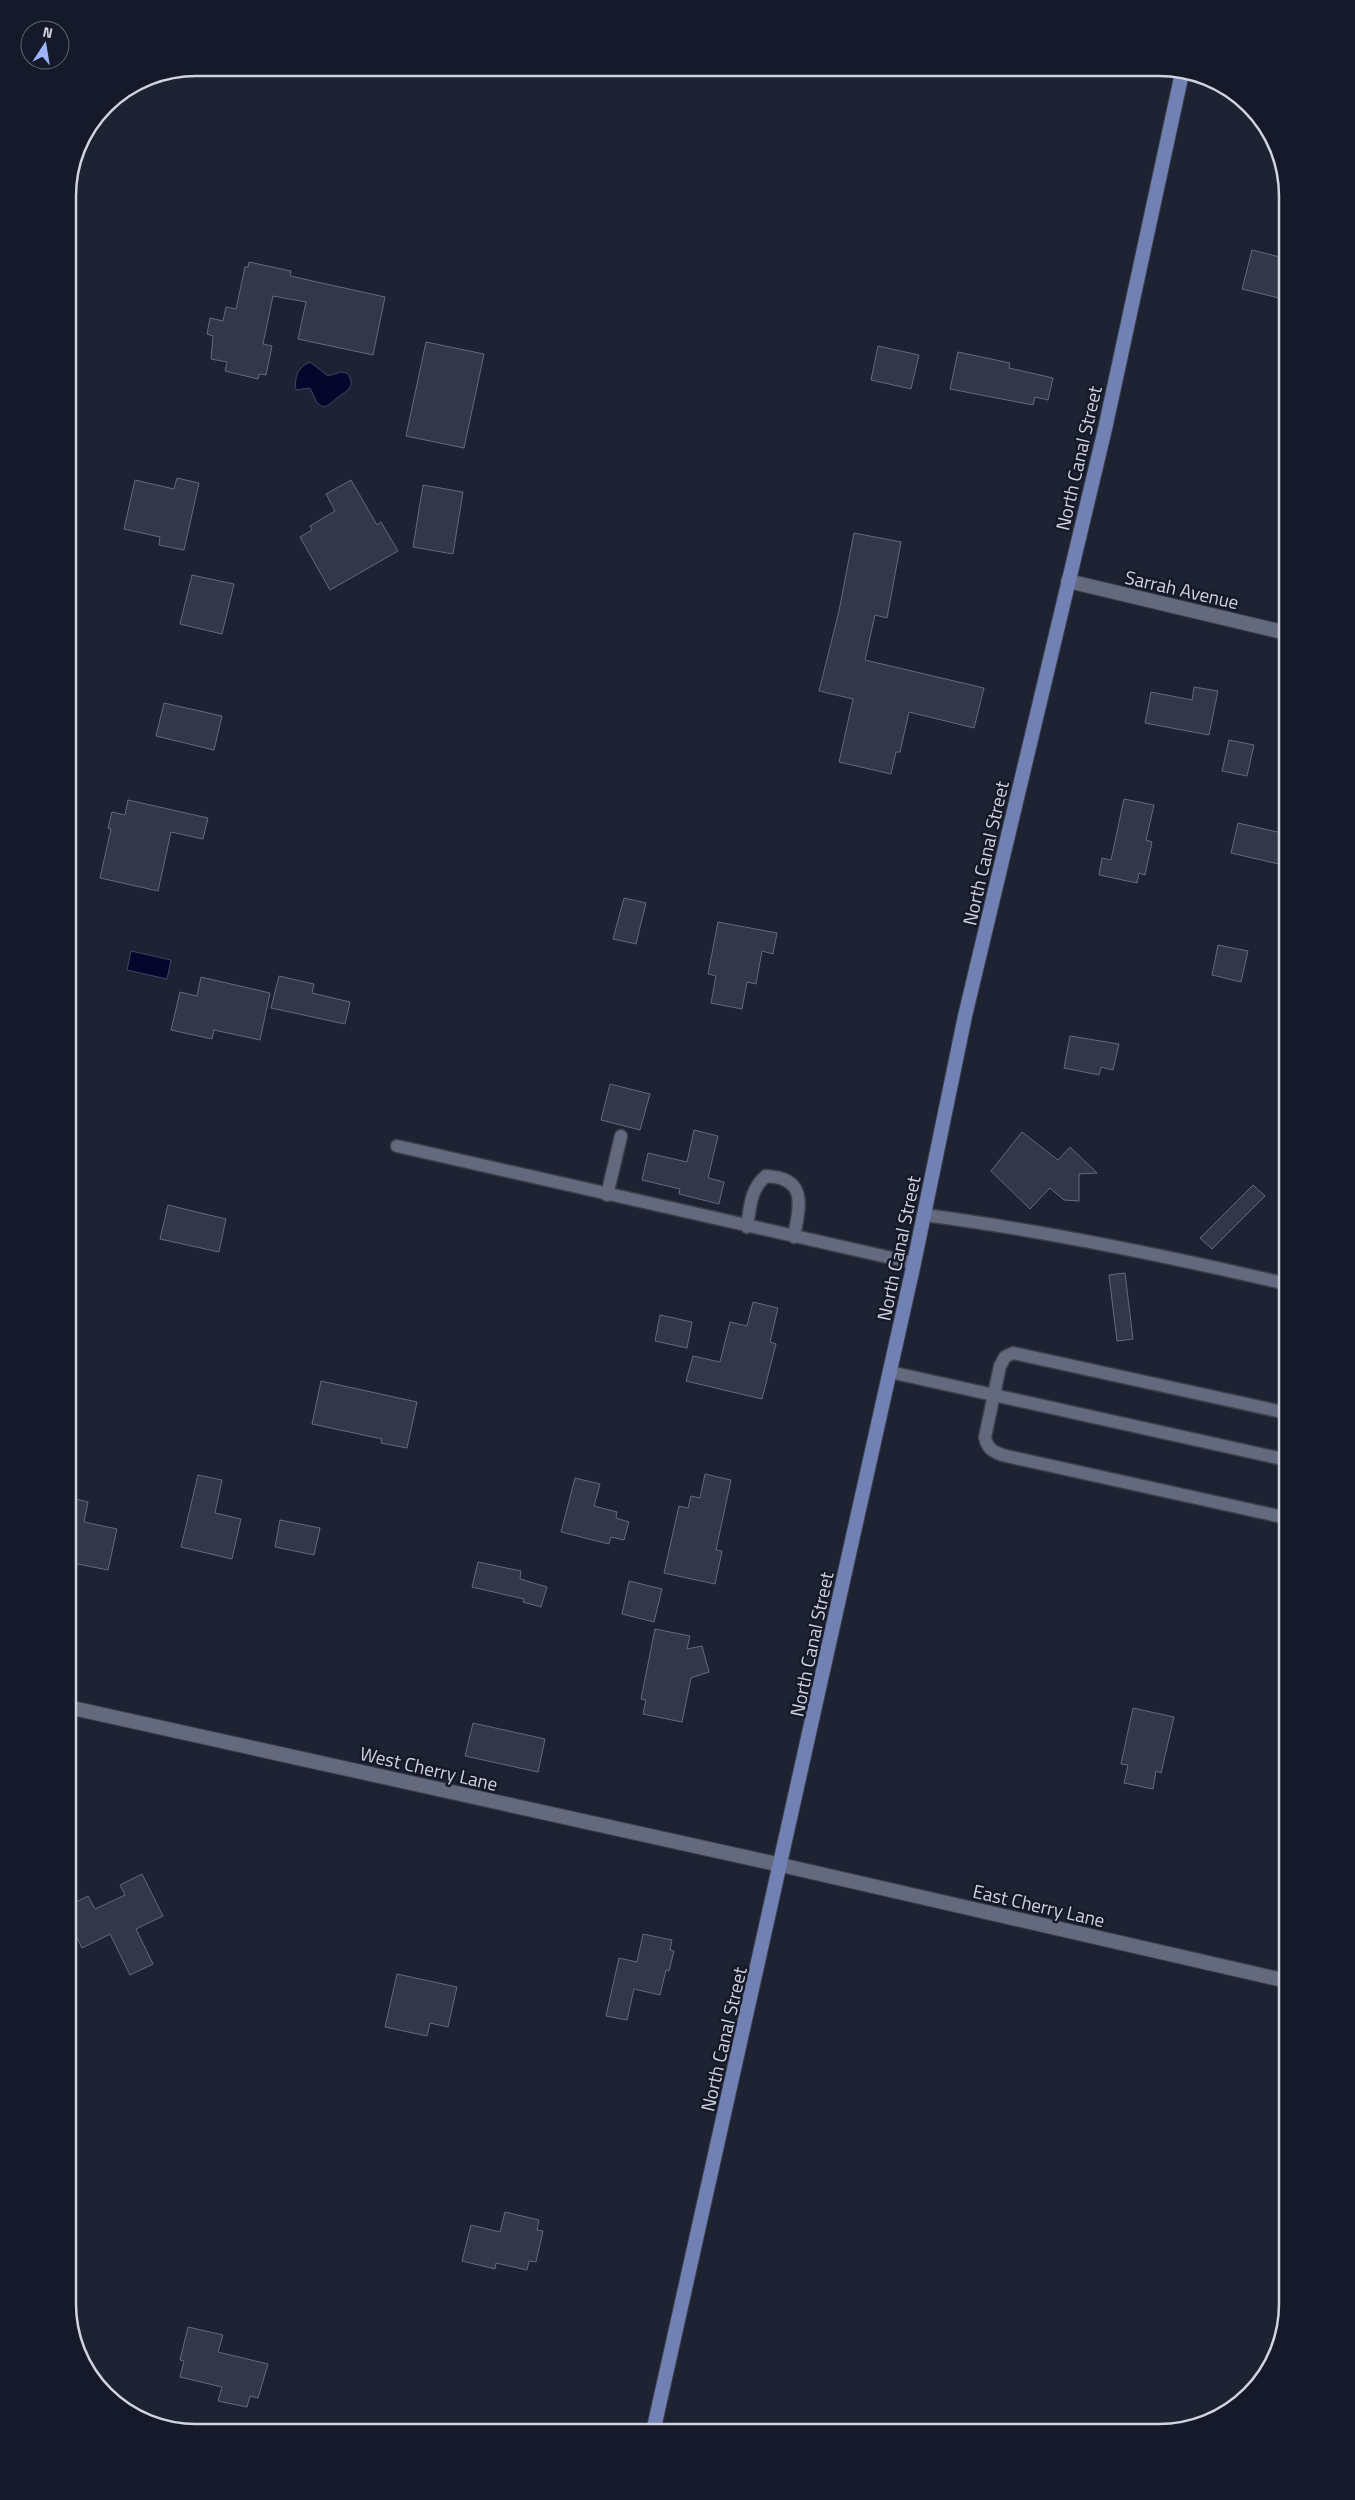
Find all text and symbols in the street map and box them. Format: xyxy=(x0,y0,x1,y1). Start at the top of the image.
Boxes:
north arrow xyxy=(20,20,70,70)
text: N xyxy=(41,21,55,43)
street label: North Canal Street xyxy=(1047,383,1109,533)
street label: Sarrah Avenue xyxy=(1122,562,1242,616)
street label: North Canal Street xyxy=(954,778,1016,928)
street label: North Canal Street xyxy=(868,1173,928,1323)
street label: North Canal Street xyxy=(781,1569,841,1719)
street label: West Cherry Lane xyxy=(357,1738,501,1798)
street label: East Cherry Lane xyxy=(970,1876,1108,1934)
street label: North Canal Street xyxy=(692,1964,754,2114)

